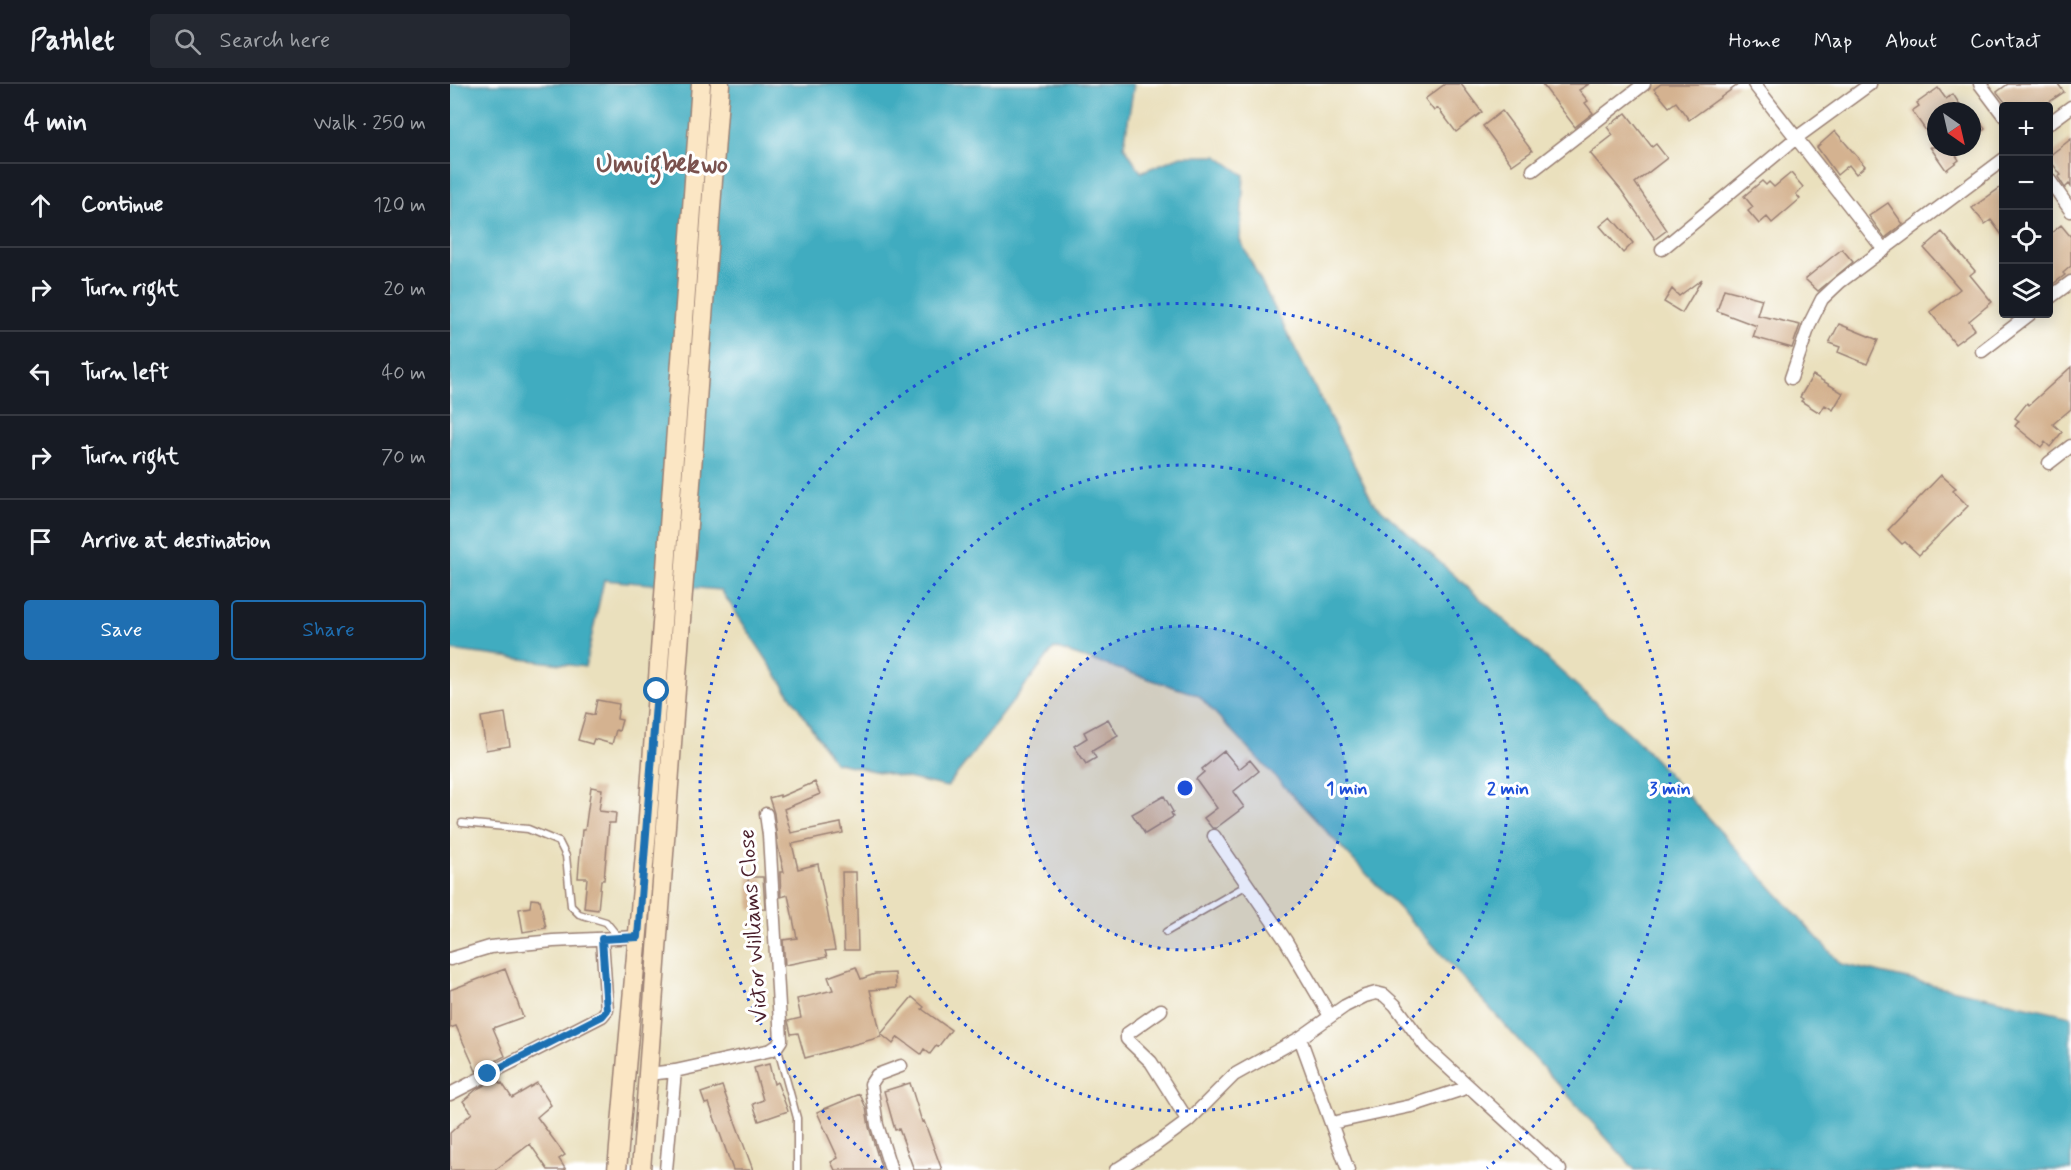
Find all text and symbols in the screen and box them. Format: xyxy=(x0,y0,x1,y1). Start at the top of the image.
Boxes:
search box xyxy=(150,14,570,68)
text: Pathlet xyxy=(30,23,114,60)
icon: search xyxy=(171,25,204,58)
text: Search here xyxy=(219,27,330,55)
text: Home xyxy=(1729,27,1781,55)
text: Map xyxy=(1814,27,1852,55)
text: About xyxy=(1885,27,1937,55)
text: Contact xyxy=(1970,27,2041,55)
north arrow xyxy=(1927,102,1981,156)
map controls xyxy=(1999,102,2053,318)
button: + xyxy=(1999,102,2053,156)
text: 4 min xyxy=(24,106,87,140)
text: Walk · 250 m xyxy=(314,110,426,137)
district label: Umuigbekwo xyxy=(596,148,728,185)
button: − xyxy=(1999,156,2053,210)
icon: ahead xyxy=(24,189,57,222)
text: Continue xyxy=(81,191,163,219)
text: 120 m xyxy=(373,192,426,219)
button: locate xyxy=(1999,210,2053,264)
button: layers xyxy=(1999,264,2053,318)
icon: right xyxy=(24,273,57,306)
text: Turn right xyxy=(81,275,179,303)
text: 20 m xyxy=(383,276,426,303)
icon: left xyxy=(24,357,57,390)
text: Turn left xyxy=(81,359,169,387)
text: 40 m xyxy=(382,360,426,387)
icon: right xyxy=(24,441,57,474)
text: Turn right xyxy=(81,443,179,471)
text: 70 m xyxy=(381,444,426,471)
icon: arrive xyxy=(24,525,57,558)
text: Arrive at destination xyxy=(81,527,271,555)
button: Save xyxy=(24,600,219,660)
button: Share xyxy=(231,600,426,660)
route start xyxy=(643,677,669,703)
text: 1 min xyxy=(1326,777,1368,801)
text: 2 min xyxy=(1487,777,1529,801)
text: 3 min xyxy=(1649,777,1691,801)
centre of rings xyxy=(1175,778,1195,798)
street label: Victor Williams Close xyxy=(733,828,775,1024)
route end xyxy=(474,1060,500,1086)

